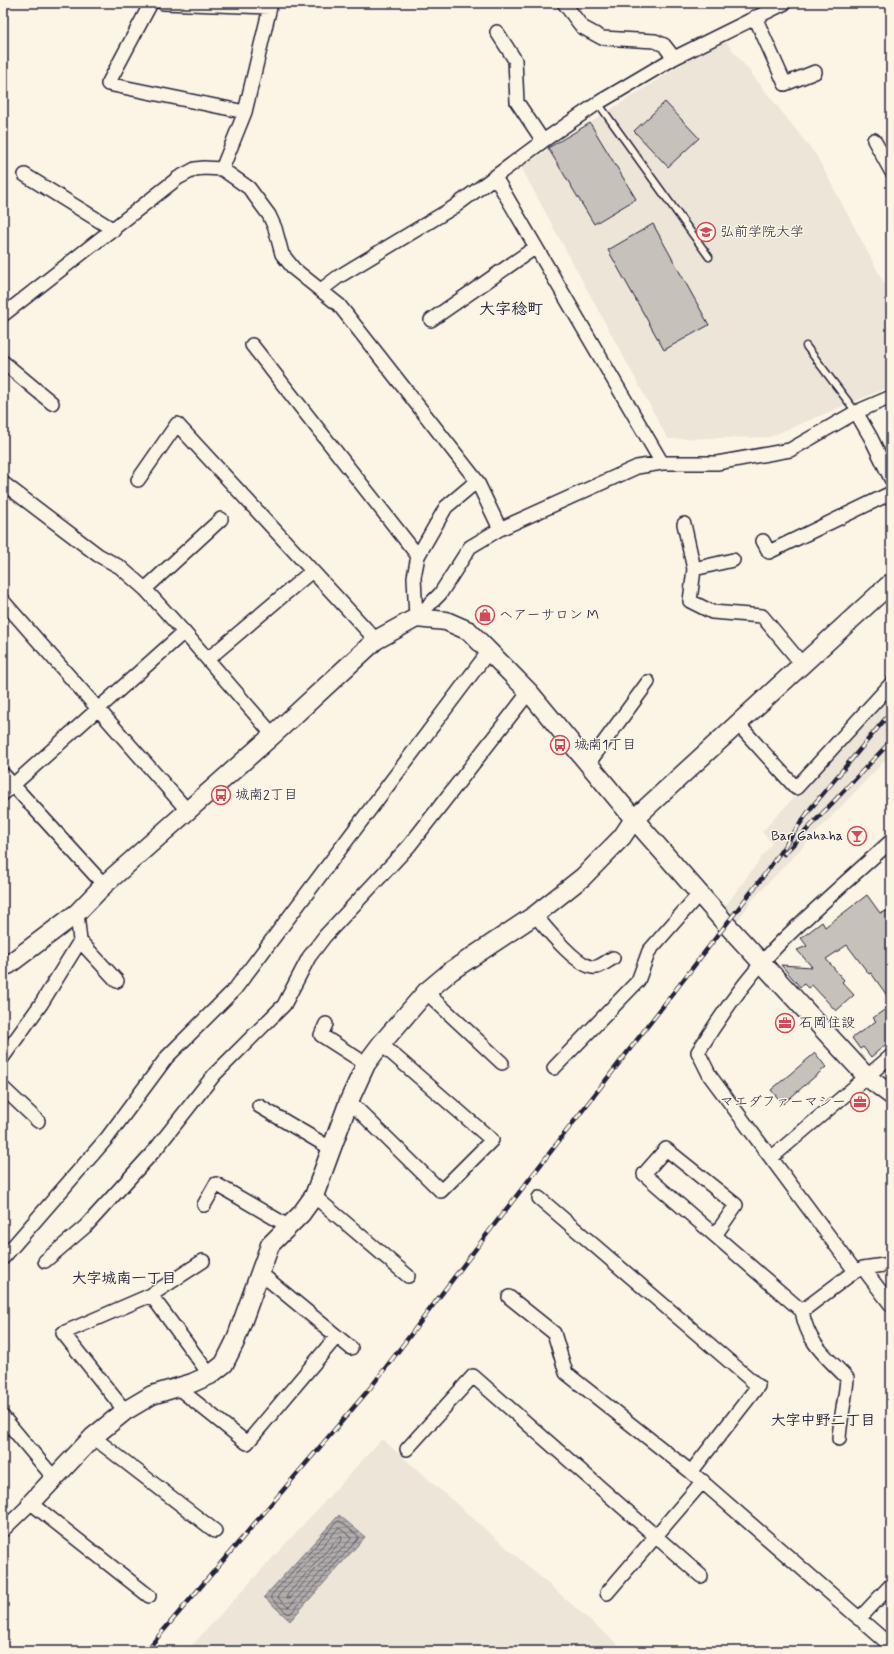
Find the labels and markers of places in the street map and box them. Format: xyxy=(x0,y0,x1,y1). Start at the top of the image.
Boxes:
school or university icon: 弘前学院大学 xyxy=(695,221,717,243)
place label: 弘前学院大学 xyxy=(720,223,804,241)
shop icon: ヘアーサロン M xyxy=(474,604,496,626)
place label: ヘアーサロン M xyxy=(499,606,599,624)
bus stop icon: 城南1丁目 xyxy=(549,734,571,756)
place label: 城南1丁目 xyxy=(574,736,636,754)
bus stop icon: 城南2丁目 xyxy=(210,784,232,806)
place label: 城南2丁目 xyxy=(235,786,298,804)
bar icon: Bar Gahaha xyxy=(846,825,868,847)
place label: Bar Gahaha xyxy=(771,827,843,845)
office icon: 石岡住設 xyxy=(774,1012,796,1034)
place label: 石岡住設 xyxy=(799,1014,855,1032)
office icon: マエダファーマシー xyxy=(849,1091,871,1113)
place label: マエダファーマシー xyxy=(720,1093,846,1111)

